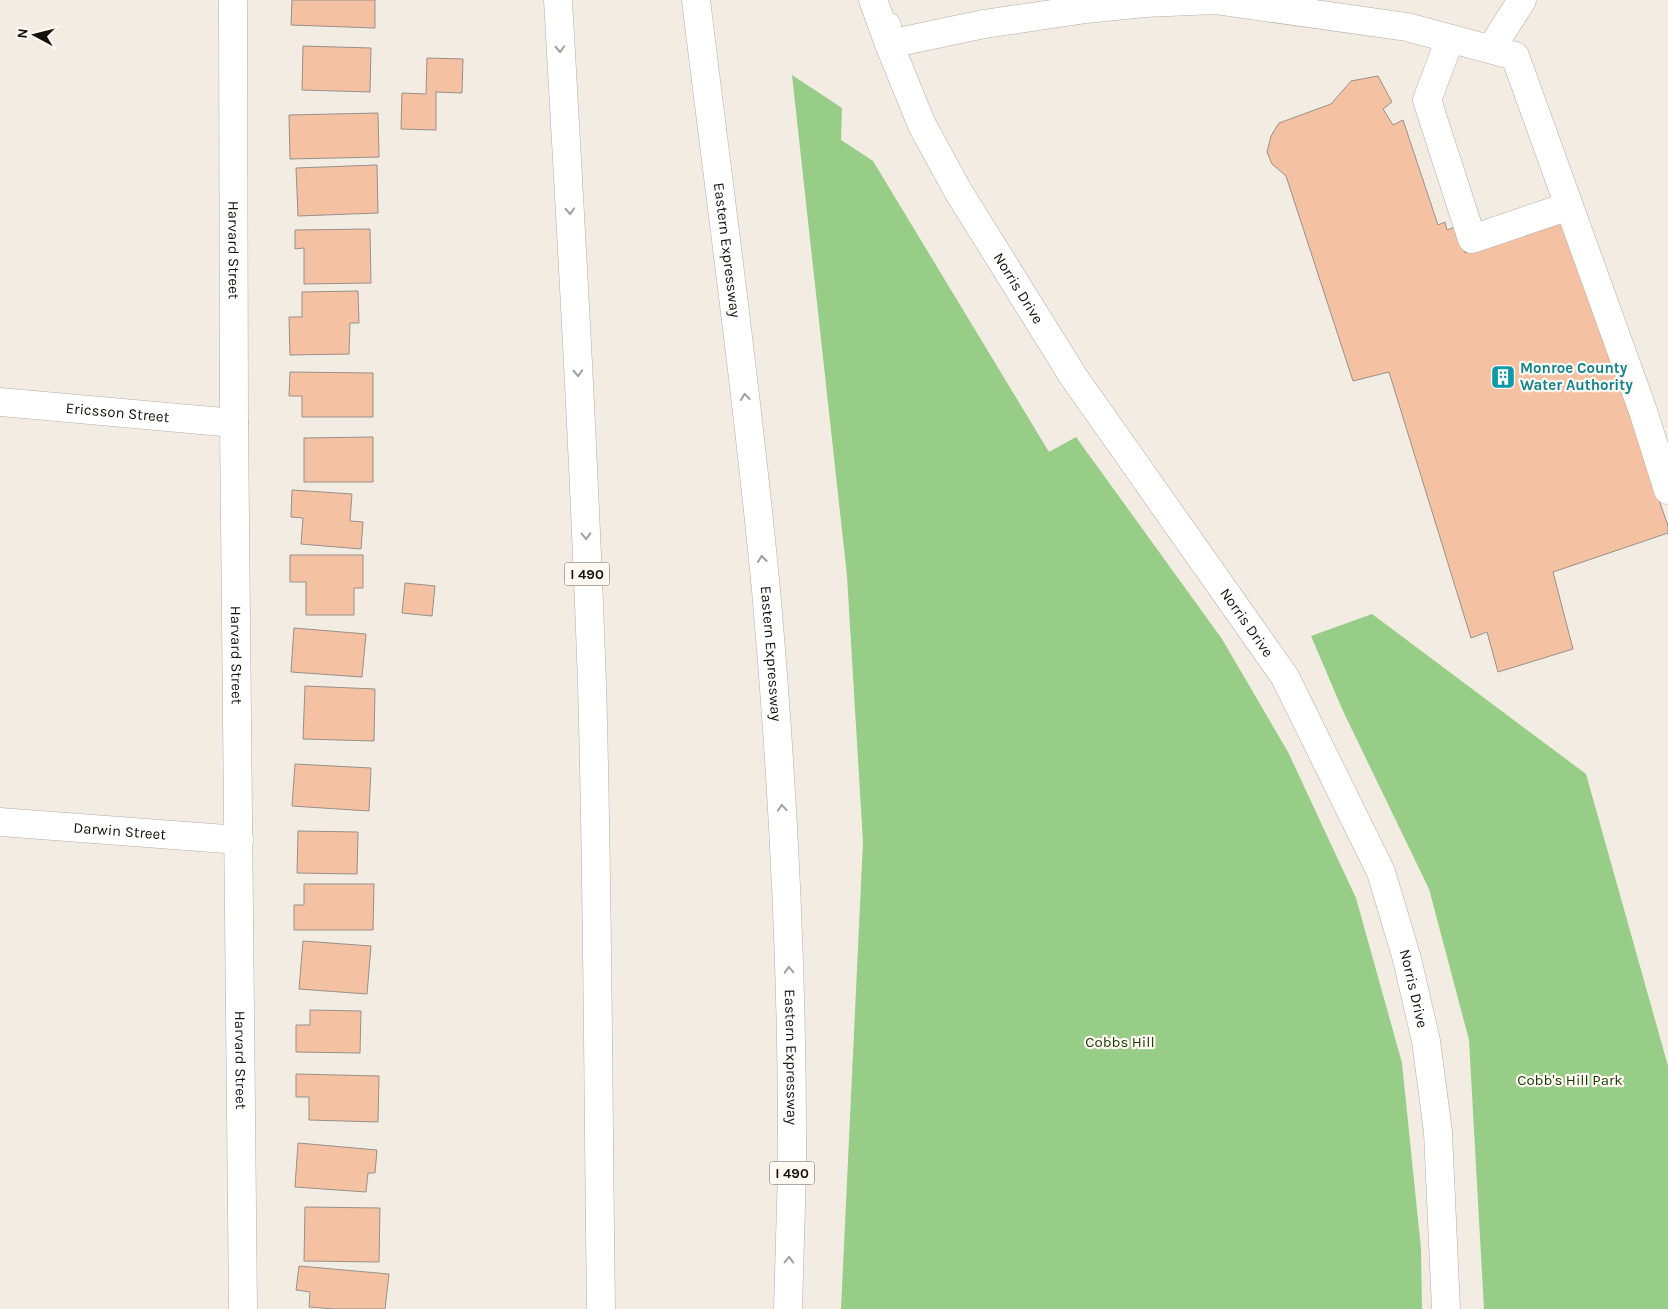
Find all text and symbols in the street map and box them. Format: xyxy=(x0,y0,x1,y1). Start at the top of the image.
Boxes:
north arrow xyxy=(10,10,60,60)
text: N xyxy=(14,27,32,39)
one-way arrow xyxy=(555,45,566,53)
street label: Eastern Expressway xyxy=(710,182,745,319)
street label: Harvard Street xyxy=(224,201,243,300)
one-way arrow xyxy=(564,207,575,215)
street label: Norris Drive xyxy=(990,249,1047,327)
place label: Monroe County Water Authority xyxy=(1520,359,1633,394)
building icon: Monroe County Water Authority xyxy=(1490,364,1516,390)
one-way arrow xyxy=(573,369,584,377)
one-way arrow xyxy=(740,393,751,401)
street label: Ericsson Street xyxy=(65,399,170,426)
one-way arrow xyxy=(580,532,591,540)
one-way arrow xyxy=(757,554,768,562)
road number: I 490 xyxy=(564,562,610,586)
street label: Eastern Expressway xyxy=(757,585,785,722)
street label: Norris Drive xyxy=(1216,585,1277,661)
street label: Harvard Street xyxy=(227,606,246,705)
one-way arrow xyxy=(776,804,787,812)
street label: Darwin Street xyxy=(73,819,167,843)
street label: Norris Drive xyxy=(1396,947,1432,1030)
one-way arrow xyxy=(784,966,795,974)
street label: Eastern Expressway xyxy=(781,989,801,1125)
street label: Harvard Street xyxy=(231,1011,250,1110)
park label: Cobbs Hill xyxy=(1085,1033,1155,1051)
park label: Cobb's Hill Park xyxy=(1517,1071,1623,1089)
road number: I 490 xyxy=(770,1162,814,1184)
one-way arrow xyxy=(784,1256,795,1264)

